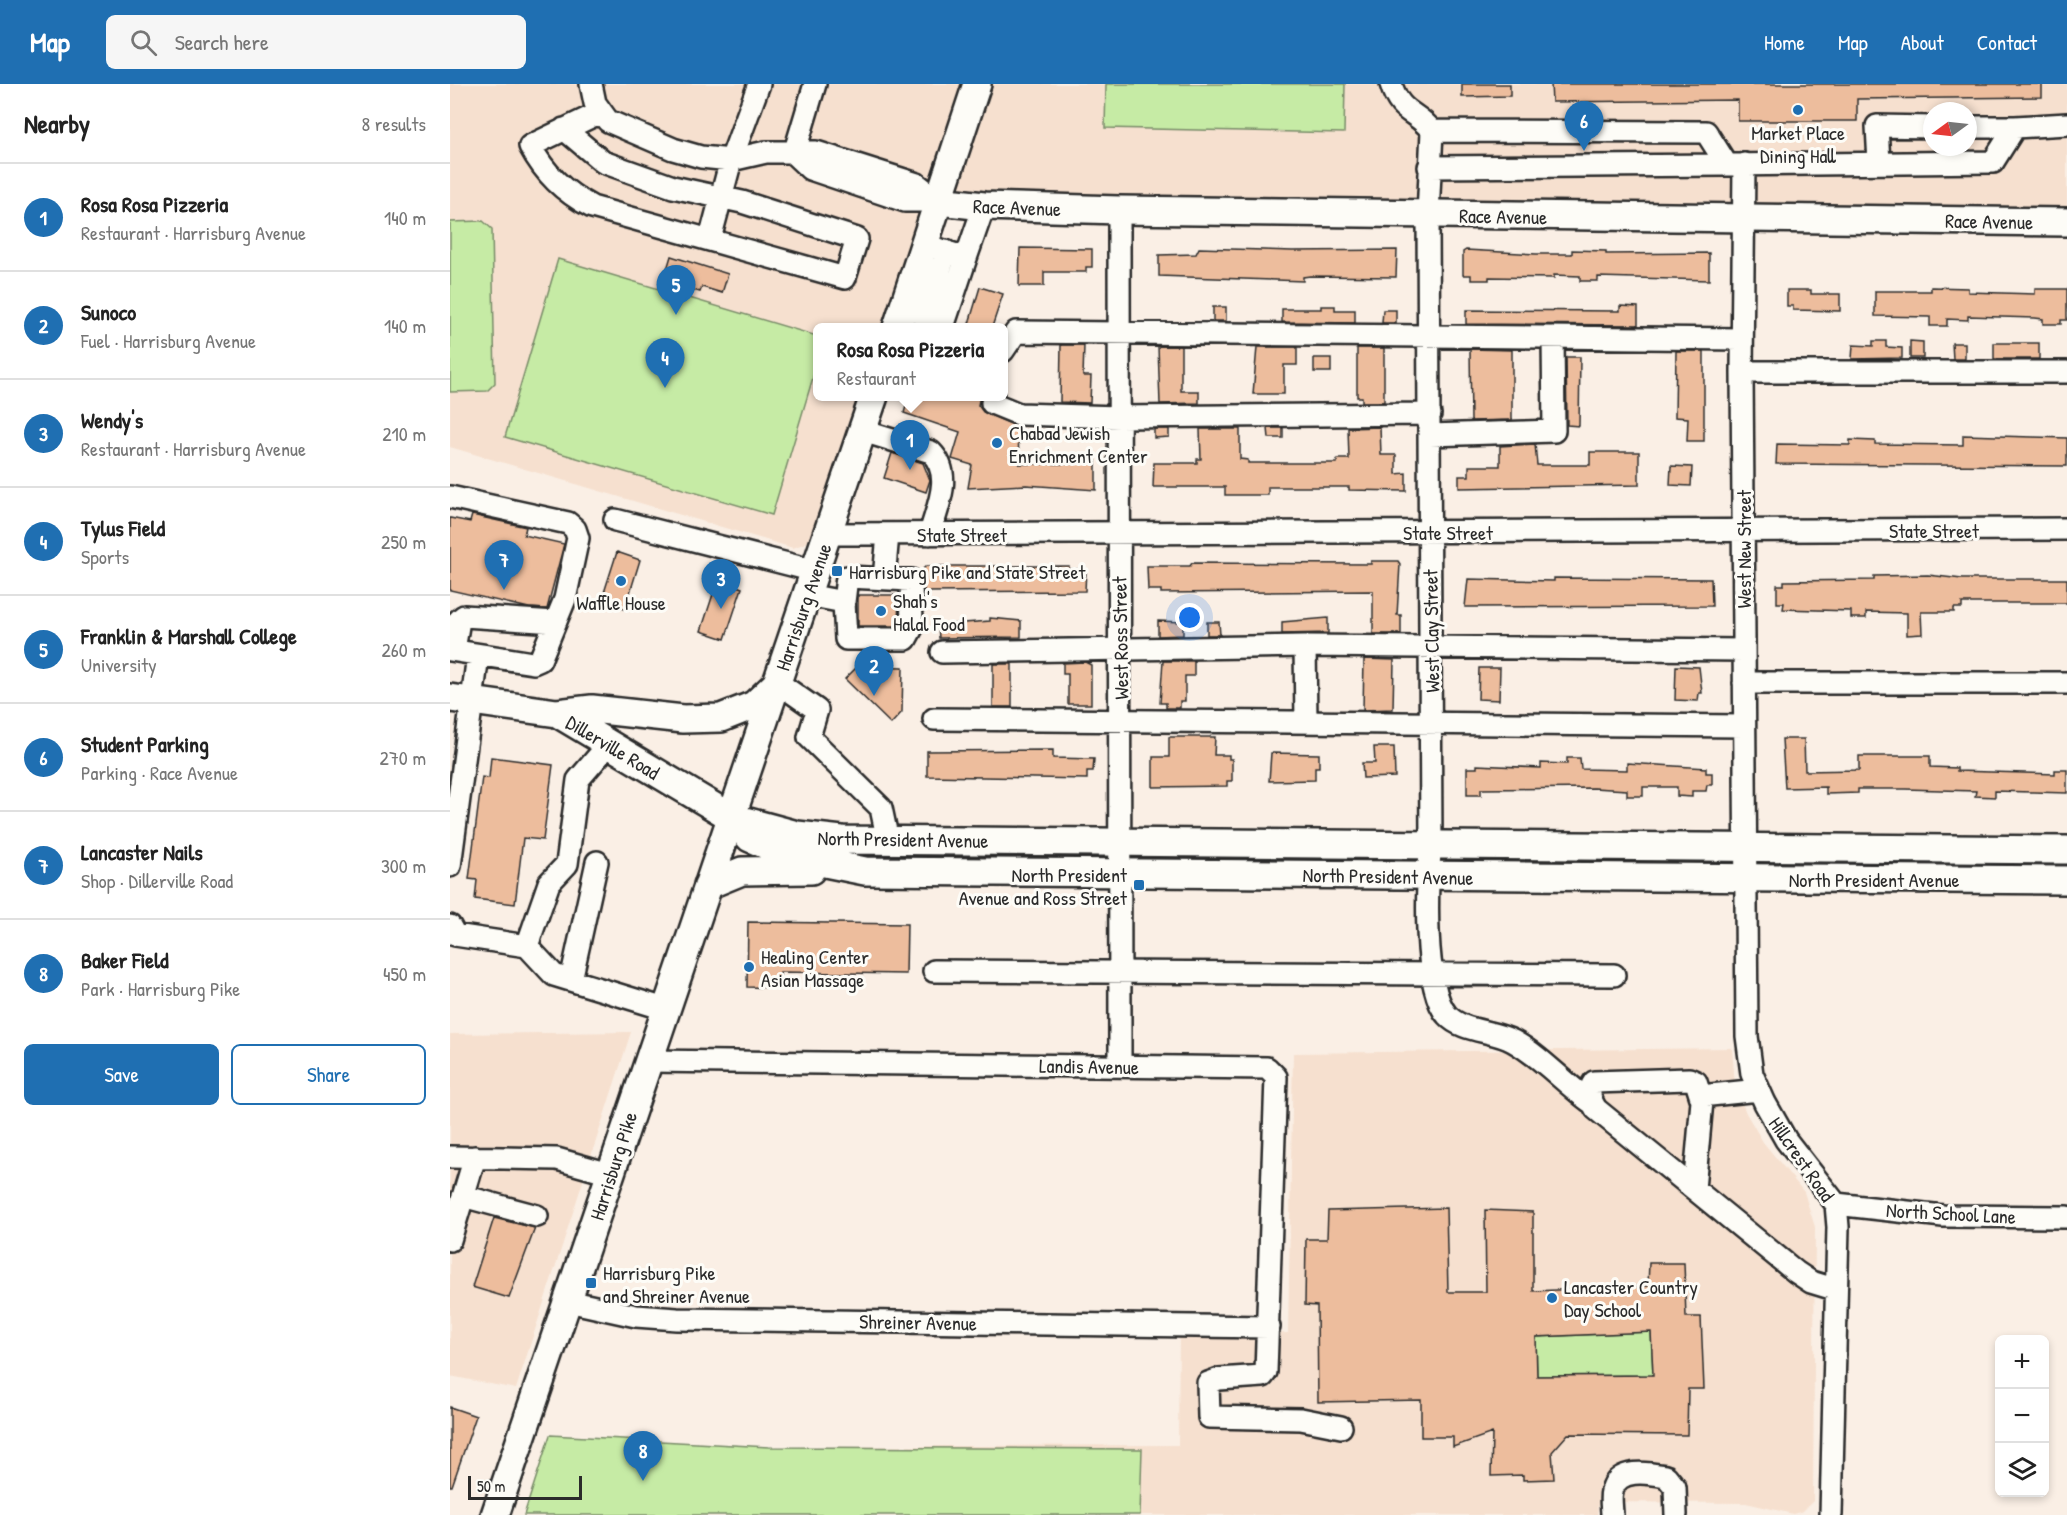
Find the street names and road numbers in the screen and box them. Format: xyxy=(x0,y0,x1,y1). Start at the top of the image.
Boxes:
street label: Race Avenue xyxy=(973,192,1061,222)
street label: Race Avenue xyxy=(1459,202,1547,230)
street label: Race Avenue xyxy=(1945,207,2033,235)
street label: West New Street xyxy=(1730,489,1757,608)
street label: State Street xyxy=(1889,517,1980,544)
street label: State Street xyxy=(1403,519,1494,546)
street label: State Street xyxy=(917,521,1008,548)
street label: Harrisburg Avenue xyxy=(769,540,837,674)
street label: West Clay Street xyxy=(1416,568,1446,693)
street label: West Ross Street xyxy=(1105,575,1135,700)
street label: Dillerville Road xyxy=(561,708,665,786)
street label: North President Avenue xyxy=(817,824,989,854)
street label: North President Avenue xyxy=(1302,861,1474,891)
street label: North President Avenue xyxy=(1789,866,1959,893)
street label: Landis Avenue xyxy=(1039,1052,1139,1080)
street label: Harrisburg Pike xyxy=(583,1108,643,1224)
street label: Hillcrest Road xyxy=(1763,1111,1841,1207)
street label: North School Lane xyxy=(1885,1196,2017,1230)
street label: Shreiner Avenue xyxy=(859,1307,977,1337)

